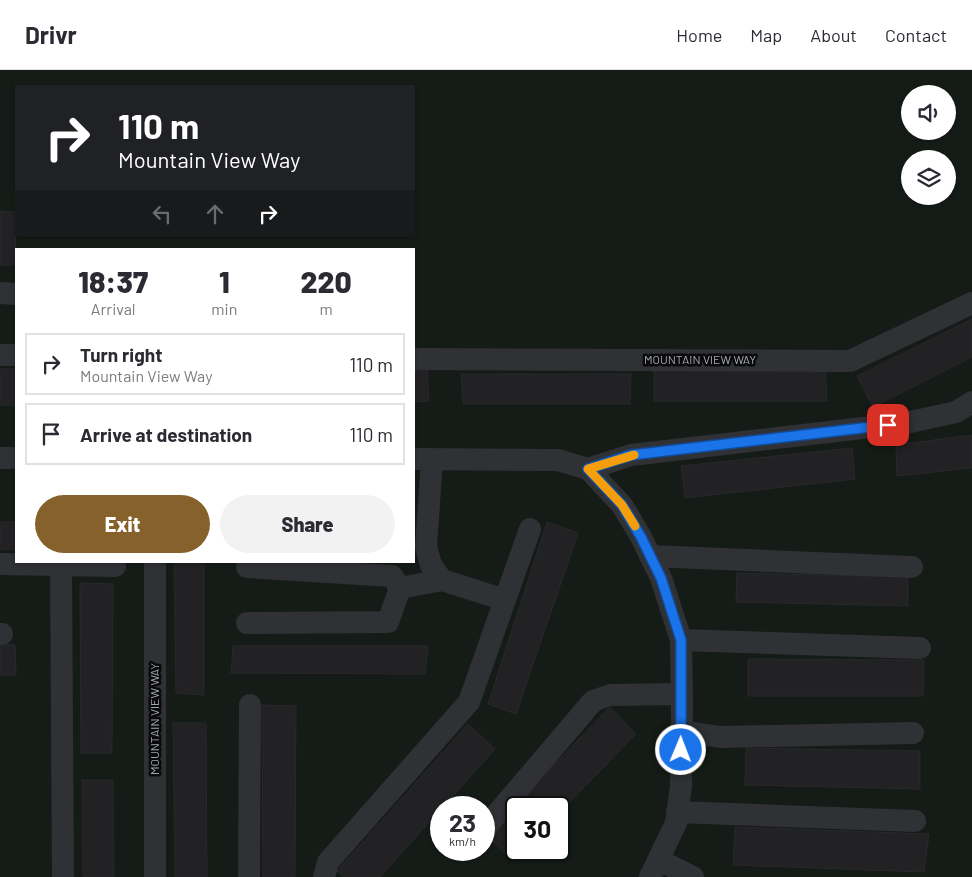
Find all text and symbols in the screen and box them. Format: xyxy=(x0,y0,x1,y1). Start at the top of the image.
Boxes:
text: Drivr xyxy=(25,20,77,49)
text: Home xyxy=(676,24,722,46)
text: Map xyxy=(750,24,782,46)
text: About xyxy=(810,24,857,46)
text: Contact xyxy=(885,24,947,46)
map controls xyxy=(901,85,956,205)
button: sound xyxy=(901,85,956,140)
text: 110 m xyxy=(118,104,199,146)
icon: right xyxy=(35,105,100,170)
text: Mountain View Way xyxy=(118,146,300,172)
button: layers xyxy=(901,150,956,205)
icon: left xyxy=(148,200,176,228)
icon: ahead xyxy=(201,200,229,228)
icon: right xyxy=(254,200,282,228)
text: 18:37 xyxy=(78,263,148,299)
text: 1 xyxy=(219,263,230,299)
text: 220 xyxy=(301,263,352,299)
text: Arrival xyxy=(91,299,136,318)
text: min xyxy=(211,299,237,318)
text: m xyxy=(320,299,333,318)
text: Turn right xyxy=(80,343,162,366)
icon: right xyxy=(37,350,65,378)
street label: MOUNTAIN VIEW WAY xyxy=(644,352,756,366)
text: 110 m xyxy=(349,353,393,376)
text: Mountain View Way xyxy=(80,366,213,385)
pin xyxy=(867,404,909,446)
icon: arrive xyxy=(874,411,902,439)
icon: arrive xyxy=(37,420,65,448)
text: Arrive at destination xyxy=(80,423,252,446)
text: 110 m xyxy=(349,423,393,446)
button: Exit xyxy=(35,495,210,553)
button: Share xyxy=(220,495,395,553)
street label: MOUNTAIN VIEW WAY xyxy=(147,663,161,775)
position arrow xyxy=(654,723,706,775)
speed limit sign: 30 xyxy=(505,796,570,861)
text: 23 xyxy=(449,807,476,837)
text: km/h xyxy=(449,834,476,848)

